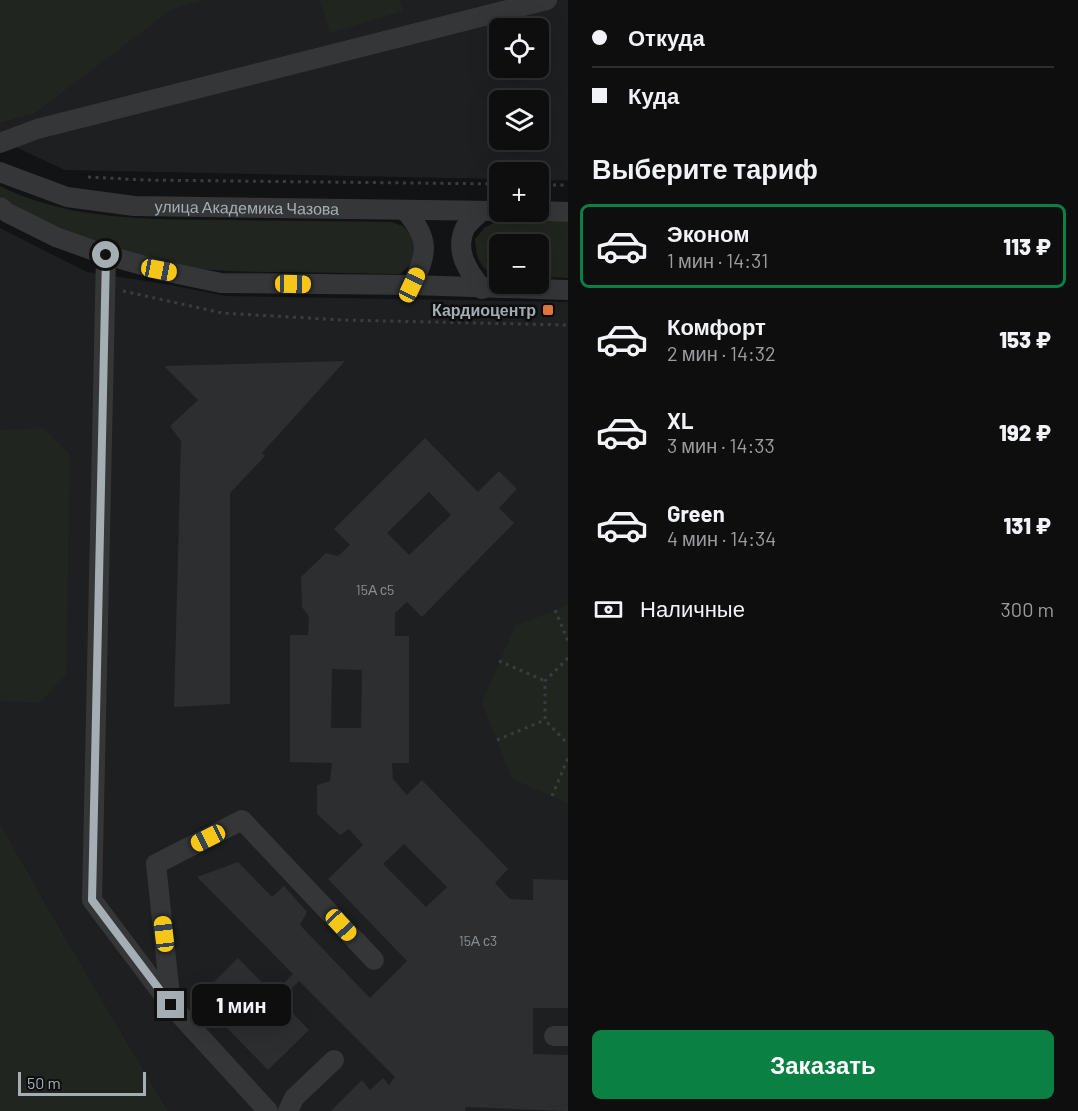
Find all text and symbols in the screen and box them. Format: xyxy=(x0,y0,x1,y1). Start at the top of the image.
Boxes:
map controls xyxy=(489,18,549,294)
button: locate xyxy=(489,18,549,78)
text: Откуда xyxy=(628,24,705,50)
text: Куда xyxy=(628,82,679,108)
button: layers xyxy=(489,90,549,150)
text: Выберите тариф xyxy=(592,152,818,184)
button: + xyxy=(489,162,549,222)
street label: улица Академика Чазова xyxy=(155,196,339,218)
icon: car xyxy=(595,219,649,273)
text: Эконом xyxy=(667,220,750,246)
text: 113 ₽ xyxy=(1003,233,1051,259)
button: − xyxy=(489,234,549,294)
route start xyxy=(92,241,119,268)
text: 1 мин · 14:31 xyxy=(667,248,768,272)
car xyxy=(140,258,178,282)
car xyxy=(396,265,428,305)
car xyxy=(275,275,311,293)
place label: Кардиоцентр xyxy=(432,300,536,319)
marker: Кардиоцентр xyxy=(541,303,555,317)
icon: car xyxy=(595,312,649,366)
text: Комфорт xyxy=(667,313,766,339)
text: 153 ₽ xyxy=(999,326,1051,352)
text: 2 мин · 14:32 xyxy=(667,341,776,365)
icon: car xyxy=(595,405,649,459)
text: XL xyxy=(667,407,693,433)
text: 192 ₽ xyxy=(999,419,1051,445)
text: 3 мин · 14:33 xyxy=(667,433,775,457)
icon: car xyxy=(595,498,649,552)
text: Green xyxy=(667,500,725,526)
text: 131 ₽ xyxy=(1004,512,1051,538)
text: 4 мин · 14:34 xyxy=(667,526,776,550)
house number: 15А с5 xyxy=(356,581,394,598)
icon: cash xyxy=(592,593,625,626)
text: Наличные xyxy=(640,595,745,621)
text: 300 m xyxy=(1001,597,1054,621)
car xyxy=(188,822,228,854)
car xyxy=(322,906,360,944)
car xyxy=(153,915,175,953)
house number: 15А с3 xyxy=(459,932,497,949)
callout: 1 мин xyxy=(192,984,291,1026)
route end xyxy=(157,991,184,1018)
text: 1 мин xyxy=(216,993,267,1017)
button: Заказать xyxy=(592,1030,1054,1099)
scale bar xyxy=(18,1069,146,1096)
text: 50 m xyxy=(27,1073,61,1092)

